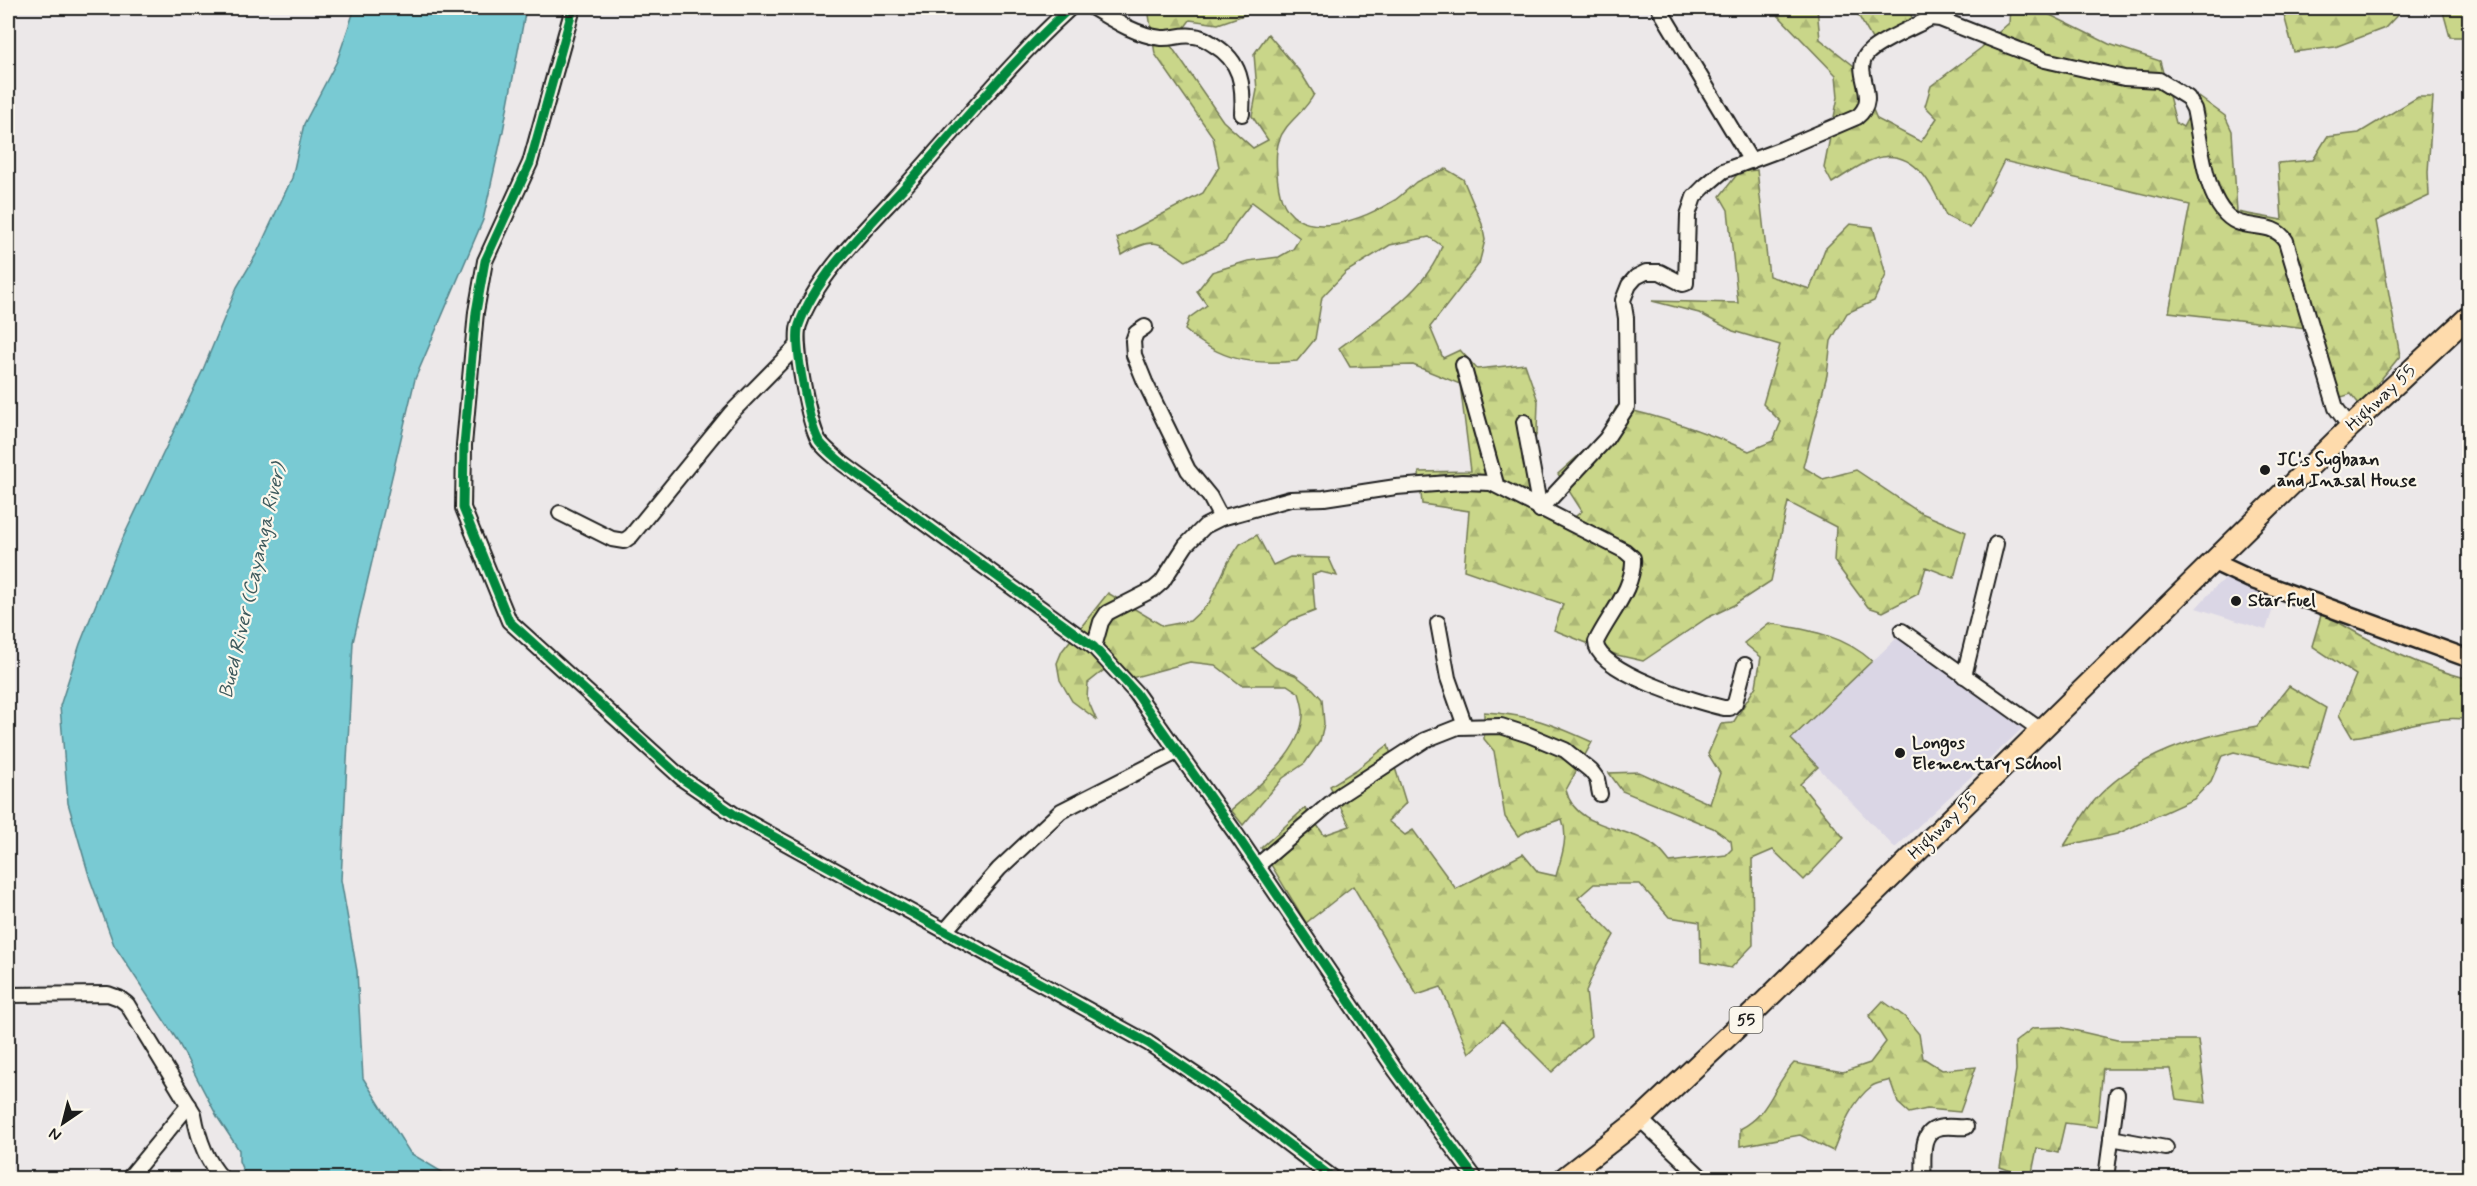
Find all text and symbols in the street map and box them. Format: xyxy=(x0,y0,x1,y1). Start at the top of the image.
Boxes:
street label: Highway 55 xyxy=(2341,359,2423,438)
place label: JC's Sugbaan and Inasal House xyxy=(2277,448,2417,493)
water label: Bued River (Cayanga River) xyxy=(213,459,294,701)
marker: JC's Sugbaan and Inasal House xyxy=(2258,463,2272,477)
place label: Star Fuel xyxy=(2248,589,2316,613)
marker: Star Fuel xyxy=(2229,594,2243,608)
place label: Longos Elementary School xyxy=(1912,731,2062,776)
marker: Longos Elementary School xyxy=(1893,746,1907,760)
street label: Highway 55 xyxy=(1903,787,1984,867)
road number: 55 xyxy=(1730,1007,1762,1033)
north arrow xyxy=(33,1093,93,1153)
text: N xyxy=(45,1122,66,1146)

